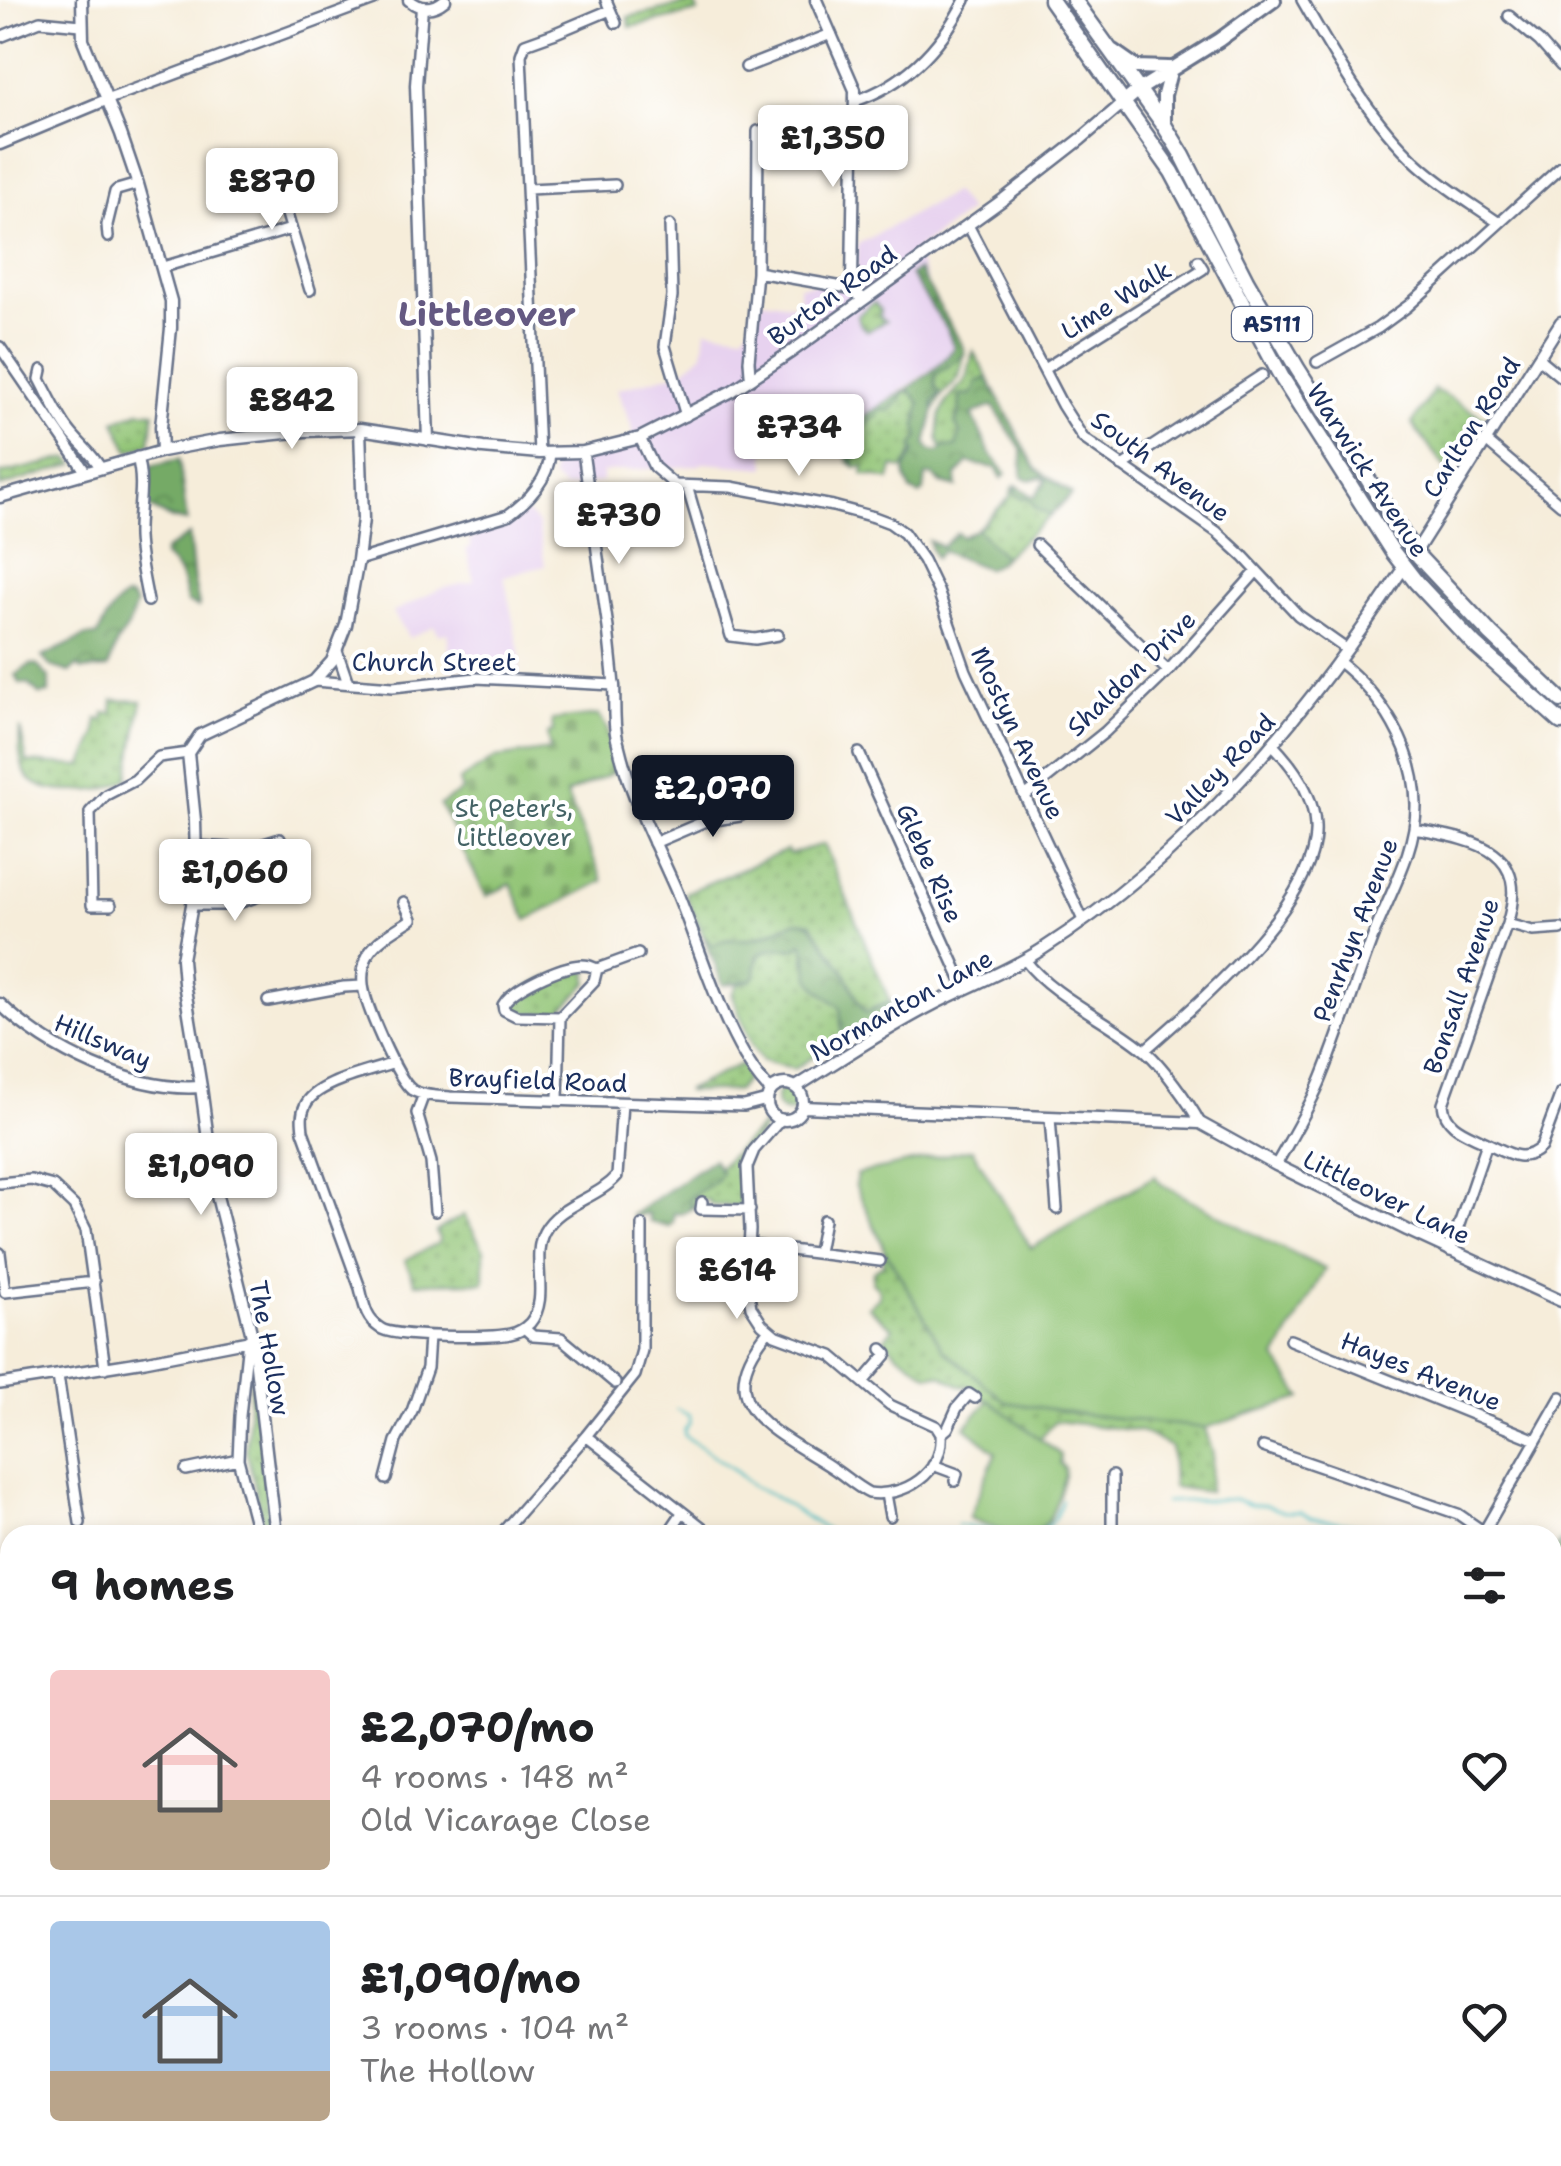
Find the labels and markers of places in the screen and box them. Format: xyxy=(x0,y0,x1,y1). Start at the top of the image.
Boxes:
pin: £1,350 xyxy=(752,105,914,190)
pin: £870 xyxy=(213,148,331,233)
pin: £842 xyxy=(233,367,351,452)
pin: £734 xyxy=(740,394,858,479)
pin: £730 xyxy=(560,482,678,567)
pin: £2,070 xyxy=(632,755,794,840)
pin: £1,060 xyxy=(154,839,316,924)
pin: £1,090 xyxy=(120,1133,282,1218)
pin: £614 xyxy=(678,1237,796,1322)

